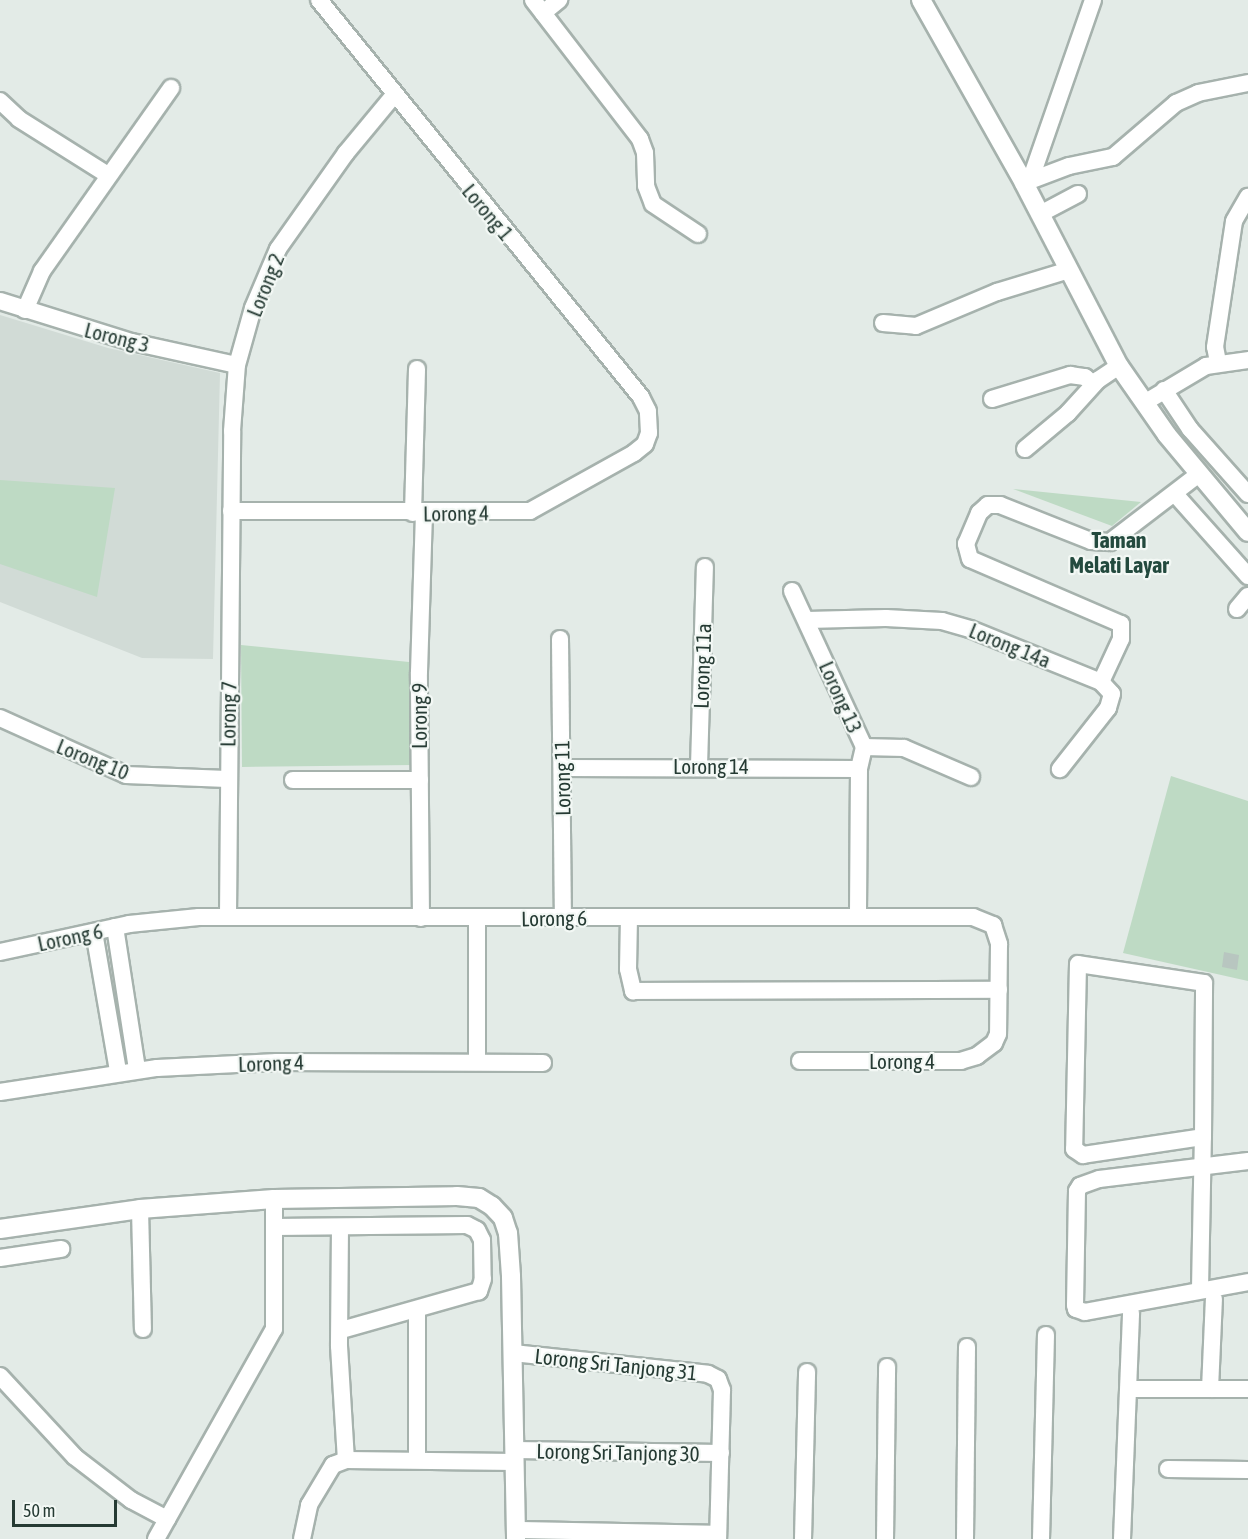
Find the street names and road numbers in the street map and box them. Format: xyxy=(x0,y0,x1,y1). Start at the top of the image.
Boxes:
street label: Lorong 1 xyxy=(457,179,519,245)
street label: Lorong 2 xyxy=(241,250,289,320)
street label: Lorong 3 xyxy=(82,317,152,357)
street label: Lorong 4 xyxy=(423,500,489,526)
street label: Lorong 14a xyxy=(966,617,1054,673)
street label: Lorong 11a xyxy=(688,623,716,709)
street label: Lorong 13 xyxy=(814,657,868,737)
street label: Lorong 7 xyxy=(215,681,241,747)
street label: Lorong 9 xyxy=(406,683,432,749)
street label: Lorong 10 xyxy=(53,733,133,785)
street label: Lorong 11 xyxy=(549,740,575,816)
street label: Lorong 14 xyxy=(673,753,749,779)
street label: Lorong 6 xyxy=(521,905,587,931)
street label: Lorong 6 xyxy=(35,918,105,956)
street label: Lorong 4 xyxy=(869,1048,935,1074)
street label: Lorong 4 xyxy=(238,1049,304,1077)
street label: Lorong Sri Tanjong 31 xyxy=(534,1343,698,1385)
street label: Lorong Sri Tanjong 30 xyxy=(536,1438,700,1466)

